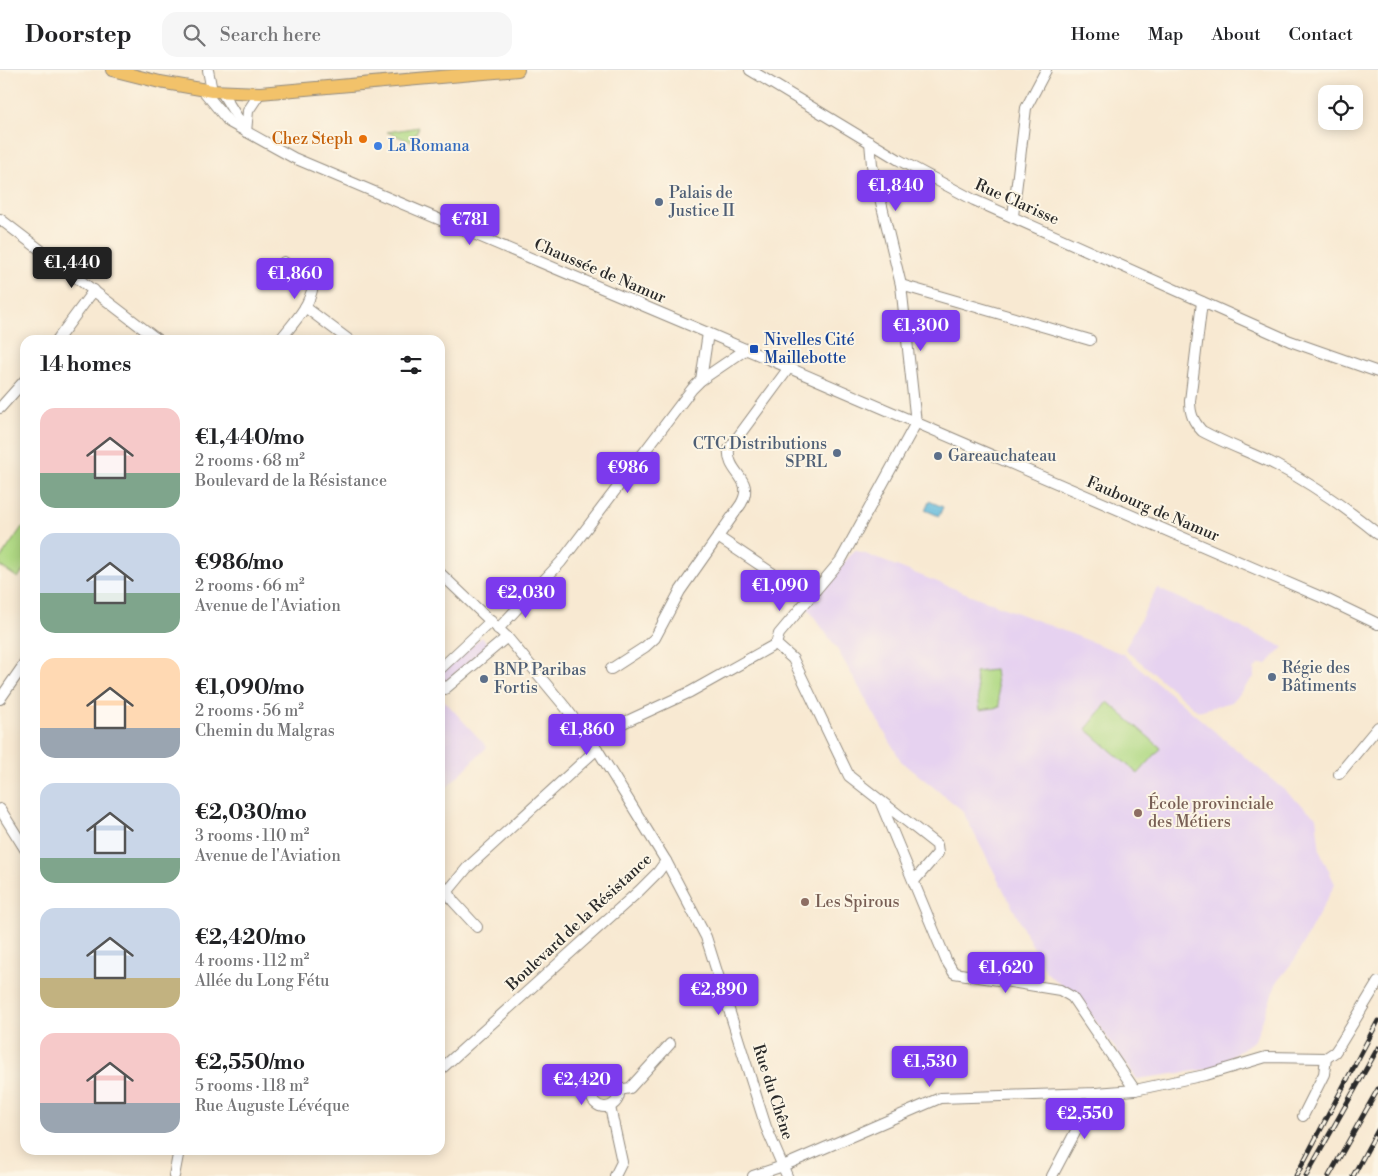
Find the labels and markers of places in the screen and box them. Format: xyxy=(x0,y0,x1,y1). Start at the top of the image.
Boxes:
place label: Chez Steph xyxy=(272,129,353,149)
marker: Chez Steph xyxy=(357,133,369,145)
place label: La Romana xyxy=(388,136,471,156)
marker: La Romana xyxy=(372,140,384,152)
pin: €1,840 xyxy=(855,170,937,212)
place label: Palais de Justice II xyxy=(668,183,735,221)
marker: Palais de Justice II xyxy=(653,196,665,208)
pin: €781 xyxy=(440,204,500,246)
pin: €1,440 xyxy=(31,246,113,289)
pin: €1,860 xyxy=(254,258,336,300)
pin: €1,300 xyxy=(880,310,962,352)
place label: Nivelles Cité Maillebotte xyxy=(764,330,855,368)
marker: Nivelles Cité Maillebotte xyxy=(748,343,760,355)
place label: CTC Distributions SPRL xyxy=(693,434,827,472)
place label: Gareauchateau xyxy=(948,446,1056,466)
marker: CTC Distributions SPRL xyxy=(831,447,843,459)
marker: Gareauchateau xyxy=(932,450,944,462)
pin: €986 xyxy=(598,452,658,494)
pin: €1,090 xyxy=(739,570,821,612)
pin: €2,030 xyxy=(485,576,567,619)
place label: Régie des Bâtiments xyxy=(1281,658,1357,696)
place label: BNP Paribas Fortis xyxy=(493,660,586,698)
marker: Régie des Bâtiments xyxy=(1266,671,1278,683)
marker: BNP Paribas Fortis xyxy=(478,673,490,685)
pin: €1,860 xyxy=(546,714,628,756)
place label: École provinciale des Métiers xyxy=(1148,792,1274,832)
marker: École provinciale des Métiers xyxy=(1132,807,1144,819)
place label: Les Spirous xyxy=(815,892,900,912)
marker: Les Spirous xyxy=(799,896,811,908)
pin: €1,620 xyxy=(965,952,1047,994)
pin: €2,890 xyxy=(678,974,760,1016)
pin: €1,530 xyxy=(889,1046,971,1088)
pin: €2,420 xyxy=(541,1064,623,1106)
pin: €2,550 xyxy=(1044,1098,1126,1140)

